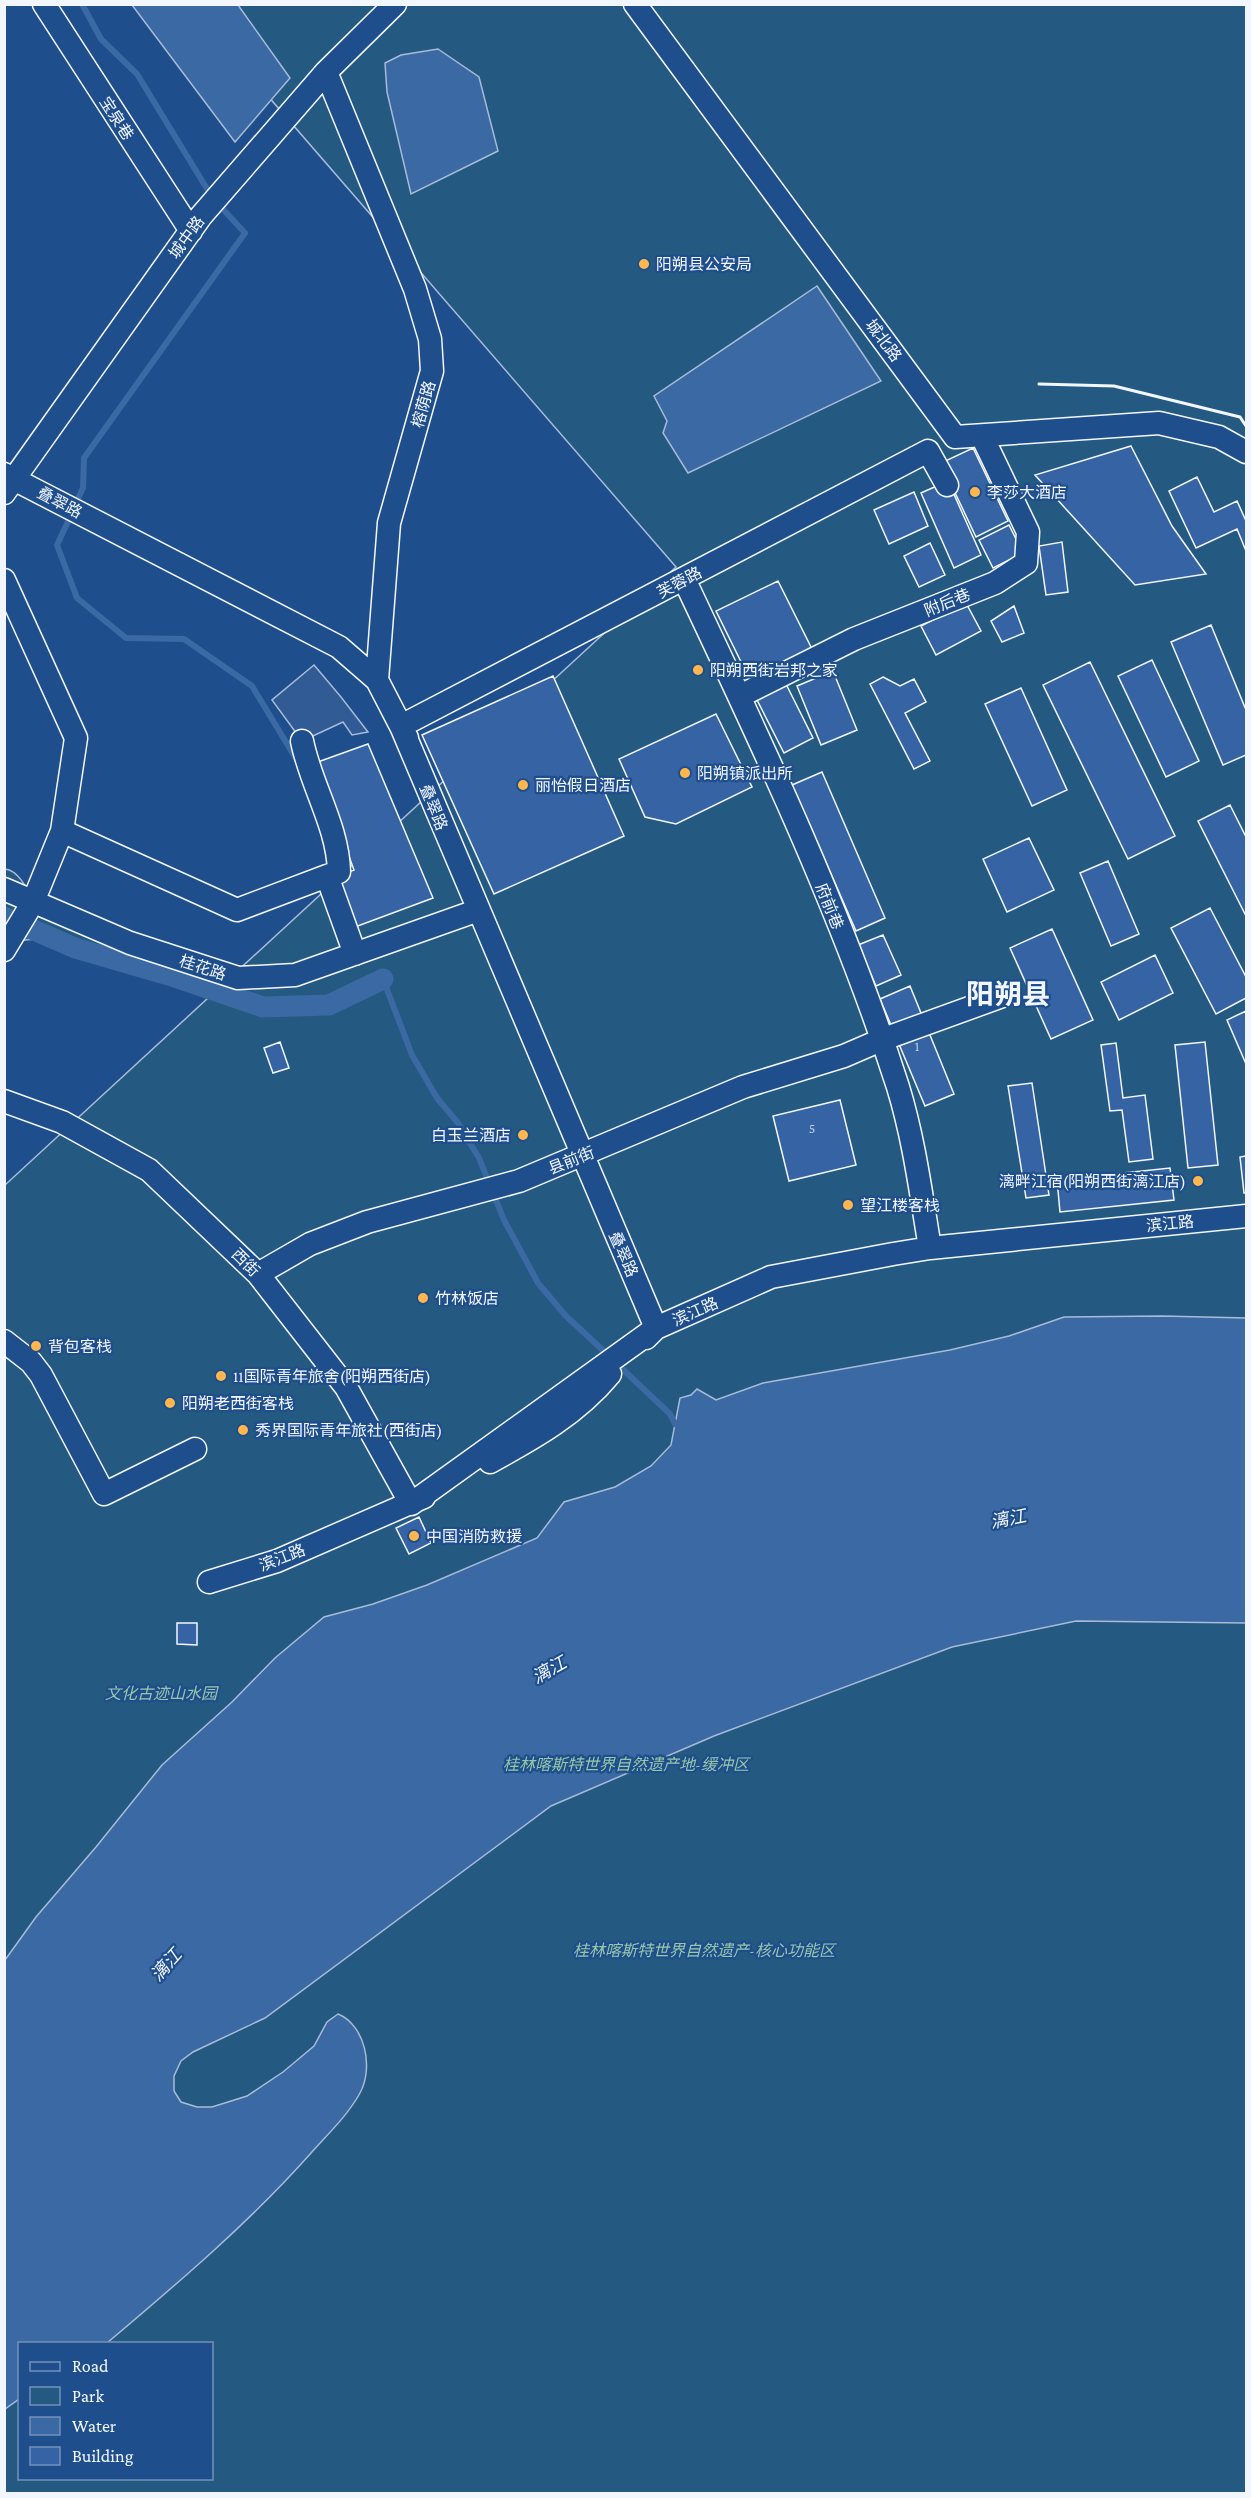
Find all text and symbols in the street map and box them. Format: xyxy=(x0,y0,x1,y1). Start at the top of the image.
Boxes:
street label: 宝泉巷 xyxy=(96,94,137,143)
street label: 城中路 xyxy=(165,213,207,262)
place label: 阳朔县公安局 xyxy=(656,256,752,273)
marker: 阳朔县公安局 xyxy=(637,257,651,271)
street label: 城北路 xyxy=(862,316,905,365)
street label: 榕荫路 xyxy=(409,379,438,430)
street label: 叠翠路 xyxy=(35,484,85,521)
place label: 李莎大酒店 xyxy=(987,484,1067,501)
marker: 李莎大酒店 xyxy=(968,485,982,499)
street label: 芙蓉路 xyxy=(654,564,704,601)
street label: 附后巷 xyxy=(922,586,973,619)
place label: 阳朔西街岩邦之家 xyxy=(710,662,838,679)
marker: 阳朔西街岩邦之家 xyxy=(691,663,705,677)
place label: 阳朔镇派出所 xyxy=(697,765,793,782)
marker: 阳朔镇派出所 xyxy=(678,766,692,780)
place label: 丽怡假日酒店 xyxy=(535,777,631,794)
marker: 丽怡假日酒店 xyxy=(516,778,530,792)
street label: 叠翠路 xyxy=(417,782,450,833)
street label: 府前巷 xyxy=(813,881,846,932)
street label: 桂花路 xyxy=(177,952,228,983)
district label: 阳朔县 xyxy=(966,979,1050,1010)
house number: 1 xyxy=(915,1038,920,1054)
house number: 5 xyxy=(809,1120,815,1136)
place label: 白玉兰酒店 xyxy=(431,1127,511,1144)
marker: 白玉兰酒店 xyxy=(516,1128,530,1142)
street label: 县前街 xyxy=(546,1144,597,1177)
place label: 漓畔江宿(阳朔西街漓江店) xyxy=(999,1173,1186,1191)
marker: 漓畔江宿(阳朔西街漓江店) xyxy=(1191,1174,1205,1188)
place label: 望江楼客栈 xyxy=(860,1197,940,1214)
marker: 望江楼客栈 xyxy=(841,1198,855,1212)
street label: 滨江路 xyxy=(1145,1213,1195,1234)
street label: 叠翠路 xyxy=(606,1229,641,1280)
street label: 西街 xyxy=(228,1245,263,1280)
place label: 竹林饭店 xyxy=(435,1290,499,1307)
marker: 竹林饭店 xyxy=(416,1291,430,1305)
street label: 滨江路 xyxy=(670,1294,721,1329)
place label: 背包客栈 xyxy=(48,1338,112,1355)
marker: 背包客栈 xyxy=(29,1339,43,1353)
place label: 11国际青年旅舍(阳朔西街店) xyxy=(233,1368,431,1386)
marker: 11国际青年旅舍(阳朔西街店) xyxy=(214,1369,228,1383)
place label: 阳朔老西街客栈 xyxy=(182,1395,294,1412)
marker: 阳朔老西街客栈 xyxy=(163,1396,177,1410)
place label: 秀界国际青年旅社(西街店) xyxy=(255,1422,442,1440)
marker: 秀界国际青年旅社(西街店) xyxy=(236,1423,250,1437)
water label: 漓江 xyxy=(988,1505,1030,1532)
place label: 中国消防救援 xyxy=(426,1528,522,1545)
marker: 中国消防救援 xyxy=(407,1529,421,1543)
street label: 滨江路 xyxy=(257,1541,308,1574)
water label: 漓江 xyxy=(528,1652,571,1687)
park label: 文化古迹山水园 xyxy=(105,1685,219,1702)
park label: 桂林喀斯特世界自然遗产地-缓冲区 xyxy=(503,1756,751,1773)
park label: 桂林喀斯特世界自然遗产-核心功能区 xyxy=(573,1942,837,1959)
water label: 漓江 xyxy=(147,1943,187,1985)
legend xyxy=(18,2342,213,2480)
text: Road xyxy=(72,2356,109,2376)
text: Park xyxy=(72,2386,104,2406)
text: Water xyxy=(72,2416,117,2436)
text: Building xyxy=(72,2446,134,2466)

